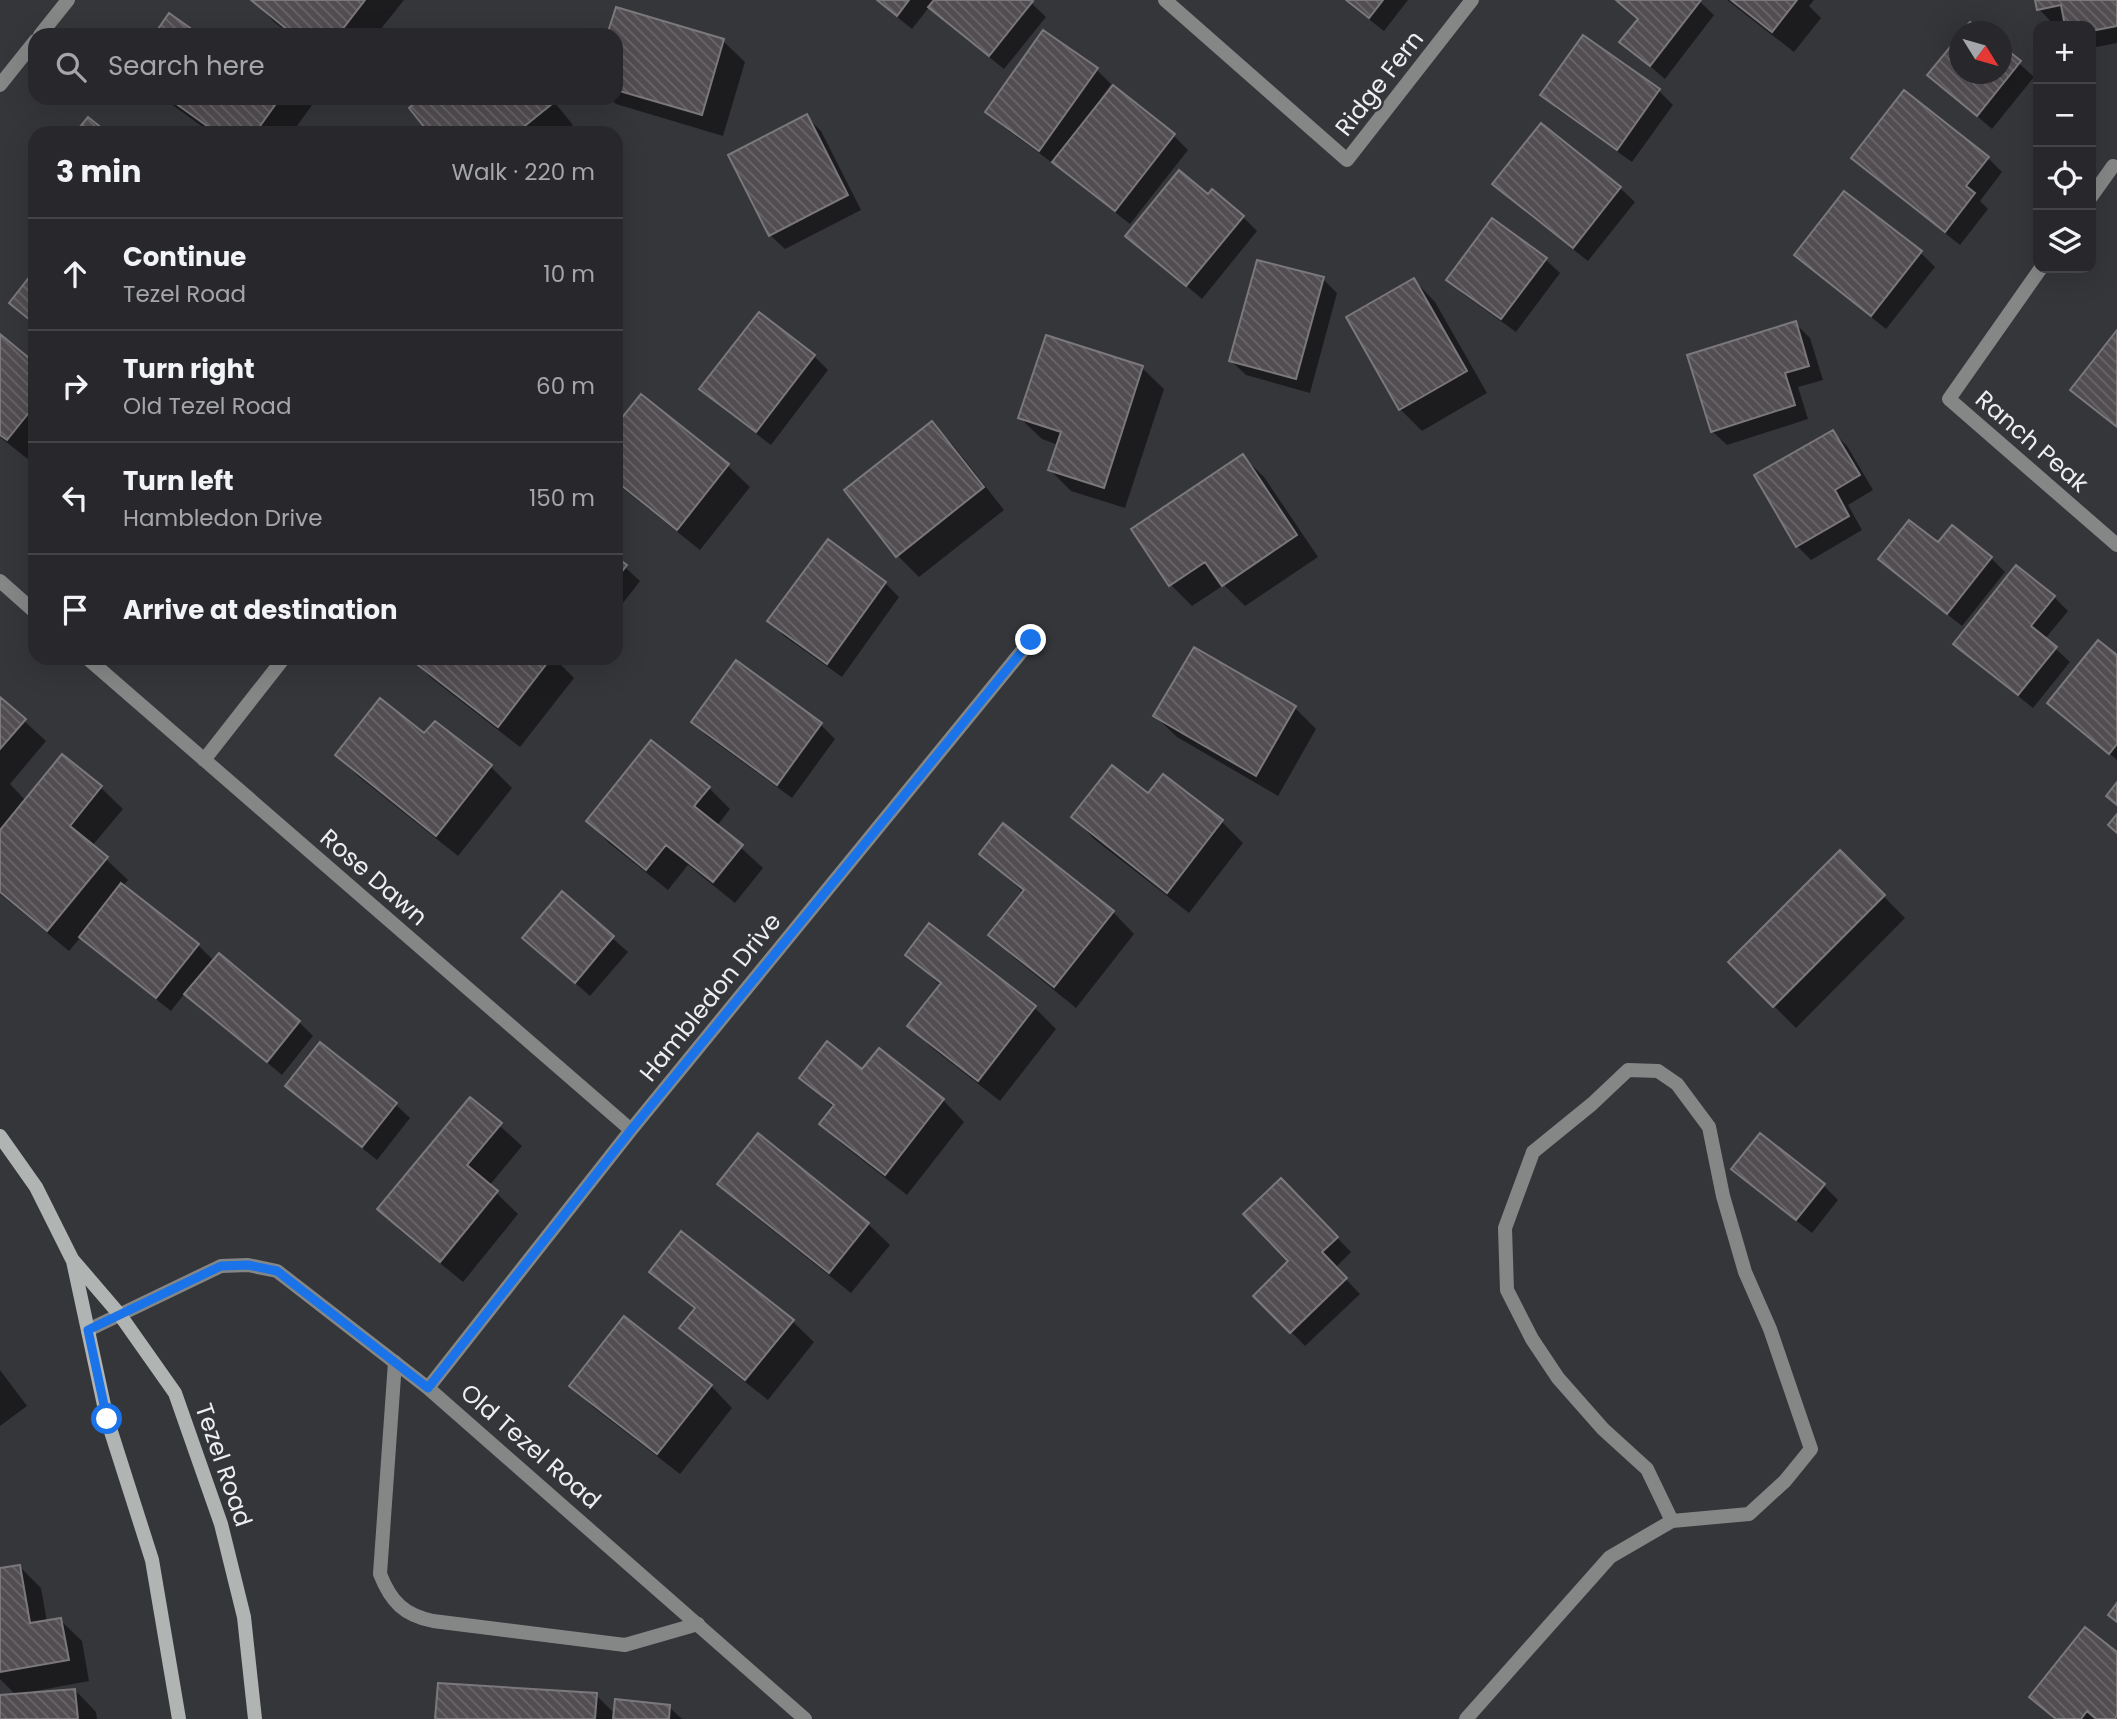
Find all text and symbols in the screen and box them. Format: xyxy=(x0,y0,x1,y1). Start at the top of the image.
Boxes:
north arrow xyxy=(1949,21,2012,84)
map controls xyxy=(2033,21,2096,273)
button: + xyxy=(2033,21,2096,84)
street label: Ridge Fern xyxy=(1327,23,1431,143)
search box xyxy=(28,28,623,105)
icon: search xyxy=(52,48,90,86)
text: Search here xyxy=(108,48,265,84)
button: − xyxy=(2033,84,2096,147)
button: locate xyxy=(2033,147,2096,210)
text: 3 min xyxy=(56,150,141,193)
text: Walk · 220 m xyxy=(452,156,595,188)
button: layers xyxy=(2033,210,2096,273)
text: Continue xyxy=(123,239,246,275)
icon: ahead xyxy=(56,255,94,293)
text: 10 m xyxy=(543,258,595,290)
text: Tezel Road xyxy=(123,278,246,310)
text: Turn right xyxy=(123,351,255,387)
icon: right xyxy=(56,367,94,405)
text: 60 m xyxy=(536,370,595,402)
street label: Ranch Peak xyxy=(1968,383,2096,500)
text: Old Tezel Road xyxy=(123,390,291,422)
text: Turn left xyxy=(123,463,234,499)
icon: left xyxy=(56,479,94,517)
text: 150 m xyxy=(529,482,595,514)
text: Hambledon Drive xyxy=(123,502,322,534)
icon: arrive xyxy=(56,591,94,629)
text: Arrive at destination xyxy=(123,592,398,628)
route end xyxy=(1015,624,1046,655)
street label: Rose Dawn xyxy=(313,821,435,933)
street label: Hambledon Drive xyxy=(632,906,788,1088)
street label: Old Tezel Road xyxy=(454,1376,608,1516)
street label: Tezel Road xyxy=(187,1399,261,1531)
route start xyxy=(91,1403,122,1434)

